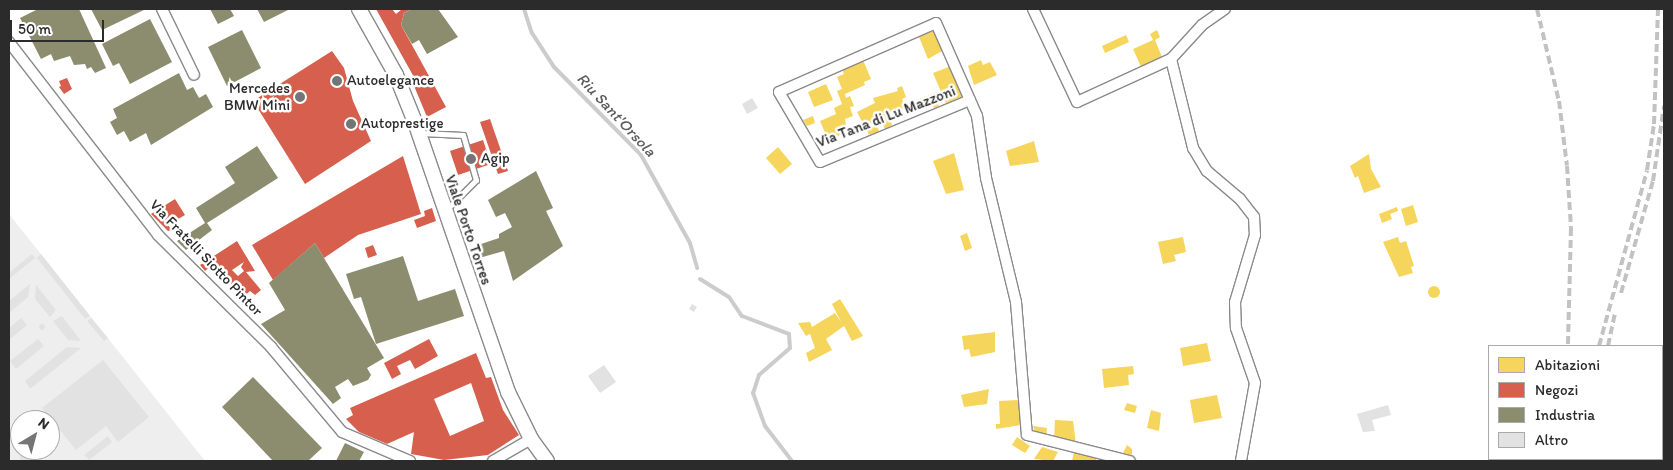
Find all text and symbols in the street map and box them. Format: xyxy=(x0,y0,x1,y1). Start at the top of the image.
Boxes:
scale bar xyxy=(12,10,106,42)
text: 50 m xyxy=(18,20,51,38)
water label: Riu Sant'Orsola xyxy=(572,69,660,161)
place label: Autoelegance xyxy=(347,72,434,90)
marker: Autoelegance xyxy=(331,75,343,87)
place label: Mercedes BMW Mini xyxy=(224,79,290,114)
street label: Via Tana di Lu Mazzoni xyxy=(815,83,957,151)
marker: Mercedes BMW Mini xyxy=(294,91,306,103)
place label: Autoprestige xyxy=(361,115,444,133)
marker: Autoprestige xyxy=(345,118,357,130)
place label: Agip xyxy=(481,150,510,168)
marker: Agip xyxy=(465,153,477,165)
street label: Viale Porto Torres xyxy=(441,173,495,287)
street label: Via Fratelli Siotto Pintor xyxy=(146,196,266,320)
legend xyxy=(1488,345,1663,460)
text: Abitazioni xyxy=(1535,356,1600,374)
text: Negozi xyxy=(1535,381,1578,399)
text: Industria xyxy=(1535,406,1595,424)
north arrow xyxy=(10,410,60,460)
text: N xyxy=(35,414,53,433)
text: Altro xyxy=(1535,431,1568,449)

